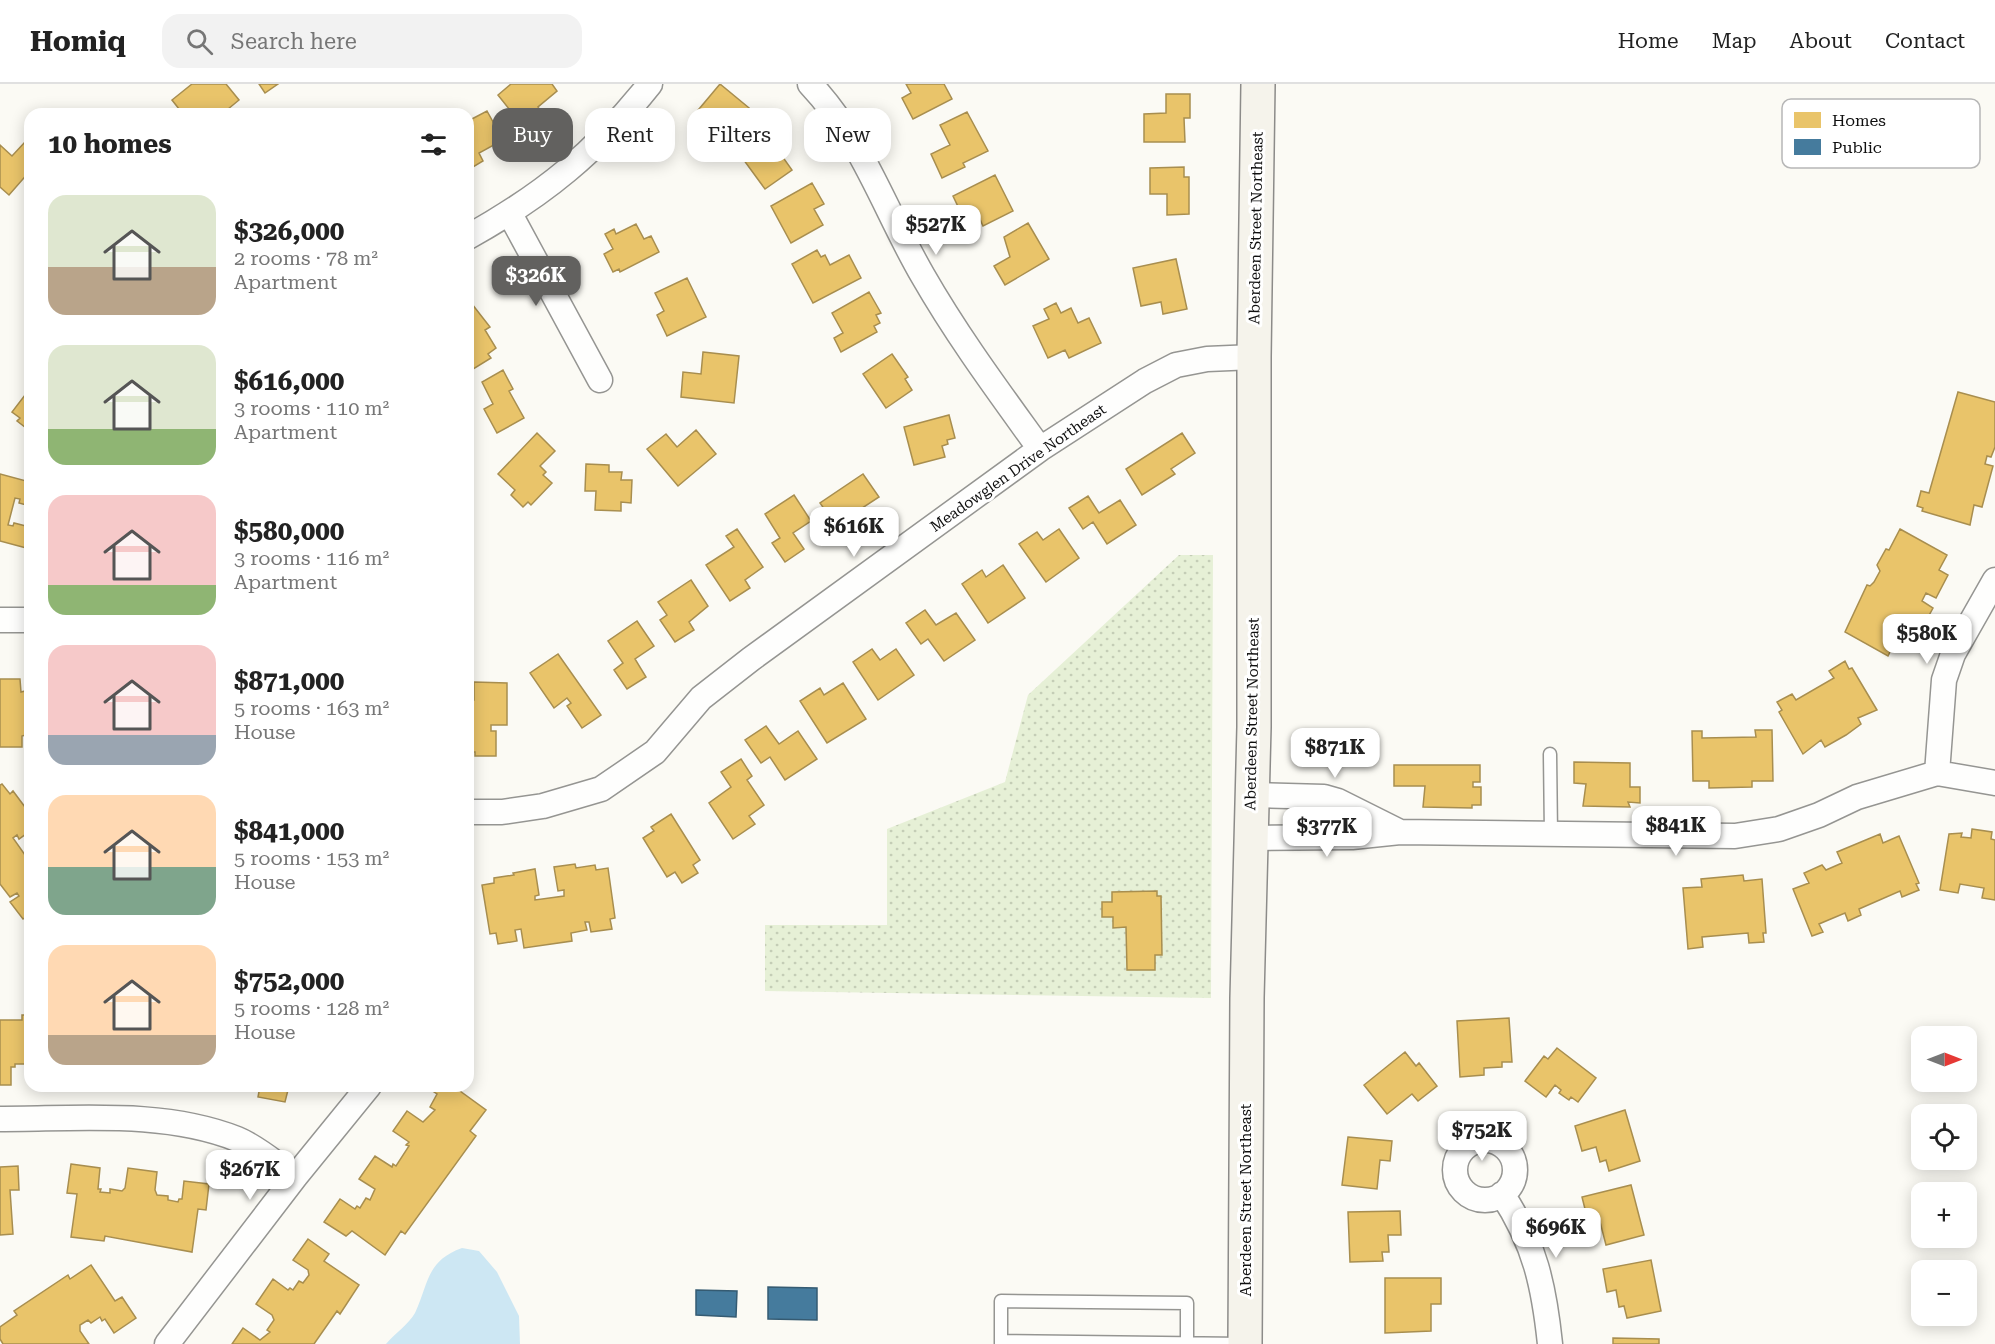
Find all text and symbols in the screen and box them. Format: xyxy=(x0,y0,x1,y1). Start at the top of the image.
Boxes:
search box xyxy=(162,14,582,68)
text: Homiq xyxy=(30,25,126,58)
icon: search xyxy=(183,25,216,58)
text: Search here xyxy=(231,29,357,54)
text: Home xyxy=(1618,29,1679,53)
text: Map xyxy=(1712,29,1757,53)
text: About xyxy=(1790,29,1852,53)
text: Contact xyxy=(1885,29,1965,53)
legend xyxy=(1782,99,1980,168)
chip: Buy xyxy=(492,108,573,162)
chip: Rent xyxy=(585,108,675,162)
chip: Filters xyxy=(687,108,792,162)
chip: New xyxy=(804,108,891,162)
text: Homes xyxy=(1832,111,1886,130)
icon: filters xyxy=(417,128,450,161)
text: 10 homes xyxy=(48,129,172,159)
street label: Aberdeen Street Northeast xyxy=(1245,131,1267,325)
text: Public xyxy=(1832,138,1882,157)
pin: $527K xyxy=(894,205,978,256)
text: $527K xyxy=(906,212,966,236)
text: $326,000 xyxy=(234,216,344,246)
icon: home xyxy=(96,219,168,291)
text: 2 rooms · 78 m² xyxy=(234,246,378,270)
pin: $326K xyxy=(494,256,578,307)
text: $326K xyxy=(506,263,566,287)
text: Apartment xyxy=(234,270,337,294)
text: $616,000 xyxy=(234,366,344,396)
icon: home xyxy=(96,369,168,441)
text: 3 rooms · 110 m² xyxy=(234,396,389,420)
street label: Meadowglen Drive Northeast xyxy=(927,400,1110,536)
text: Apartment xyxy=(234,420,337,444)
pin: $616K xyxy=(812,507,896,558)
text: $616K xyxy=(824,514,884,538)
text: $580,000 xyxy=(234,516,344,546)
icon: home xyxy=(96,519,168,591)
text: 3 rooms · 116 m² xyxy=(234,546,389,570)
text: Apartment xyxy=(234,570,337,594)
pin: $580K xyxy=(1885,614,1969,665)
street label: Aberdeen Street Northeast xyxy=(1241,617,1263,811)
text: $580K xyxy=(1897,621,1957,645)
text: $871,000 xyxy=(234,666,344,696)
icon: home xyxy=(96,669,168,741)
text: 5 rooms · 163 m² xyxy=(234,696,389,720)
text: House xyxy=(234,720,296,744)
pin: $871K xyxy=(1293,728,1377,779)
text: $871K xyxy=(1305,735,1365,759)
pin: $841K xyxy=(1634,806,1718,857)
pin: $377K xyxy=(1285,807,1369,858)
text: $841K xyxy=(1646,813,1706,837)
text: $377K xyxy=(1297,814,1357,838)
text: $841,000 xyxy=(234,816,344,846)
icon: home xyxy=(96,819,168,891)
text: 5 rooms · 153 m² xyxy=(234,846,389,870)
text: House xyxy=(234,870,296,894)
text: $752,000 xyxy=(234,966,344,996)
icon: home xyxy=(96,969,168,1041)
text: 5 rooms · 128 m² xyxy=(234,996,389,1020)
text: House xyxy=(234,1020,296,1044)
north arrow xyxy=(1911,1026,1977,1092)
map controls xyxy=(1911,1026,1977,1326)
street label: Aberdeen Street Northeast xyxy=(1237,1103,1255,1296)
button: locate xyxy=(1911,1104,1977,1170)
pin: $752K xyxy=(1440,1111,1524,1162)
text: $752K xyxy=(1452,1118,1512,1142)
pin: $267K xyxy=(208,1150,292,1201)
text: $267K xyxy=(220,1157,280,1181)
button: + xyxy=(1911,1182,1977,1248)
pin: $696K xyxy=(1514,1208,1598,1259)
text: $696K xyxy=(1526,1215,1586,1239)
button: − xyxy=(1911,1260,1977,1326)

